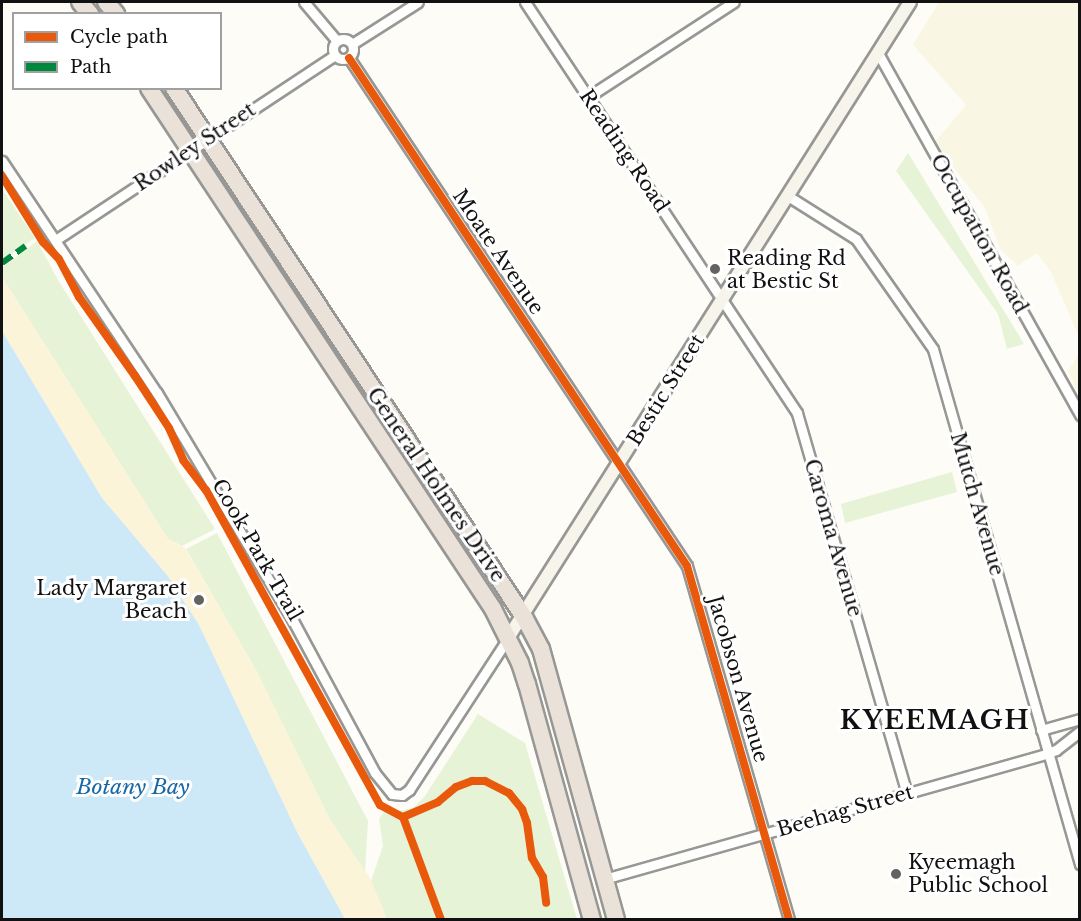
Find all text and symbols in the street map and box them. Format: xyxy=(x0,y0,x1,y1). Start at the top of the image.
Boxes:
legend xyxy=(12,12,222,90)
text: Cycle path xyxy=(70,26,168,48)
text: Path xyxy=(70,56,111,78)
street label: Reading Road xyxy=(574,85,674,217)
street label: Rowley Street xyxy=(130,97,260,197)
street label: Occupation Road xyxy=(925,150,1033,318)
street label: Moate Avenue xyxy=(447,185,549,319)
place label: Reading Rd at Bestic St xyxy=(727,246,846,293)
marker: Reading Rd at Bestic St xyxy=(708,262,722,276)
street label: Bestic Street xyxy=(622,330,710,450)
street label: General Holmes Drive xyxy=(362,383,510,587)
street label: Mutch Avenue xyxy=(945,429,1009,579)
street label: Caroma Avenue xyxy=(799,456,867,620)
street label: Cook Park Trail xyxy=(206,474,308,626)
place label: Lady Margaret Beach xyxy=(36,576,187,623)
marker: Lady Margaret Beach xyxy=(192,593,206,607)
street label: Jacobson Avenue xyxy=(703,593,773,765)
district label: KYEEMAGH xyxy=(840,705,1030,737)
water label: Botany Bay xyxy=(76,774,190,800)
street label: Beehag Street xyxy=(774,780,916,842)
place label: Kyeemagh Public School xyxy=(908,850,1048,897)
marker: Kyeemagh Public School xyxy=(889,867,903,881)

